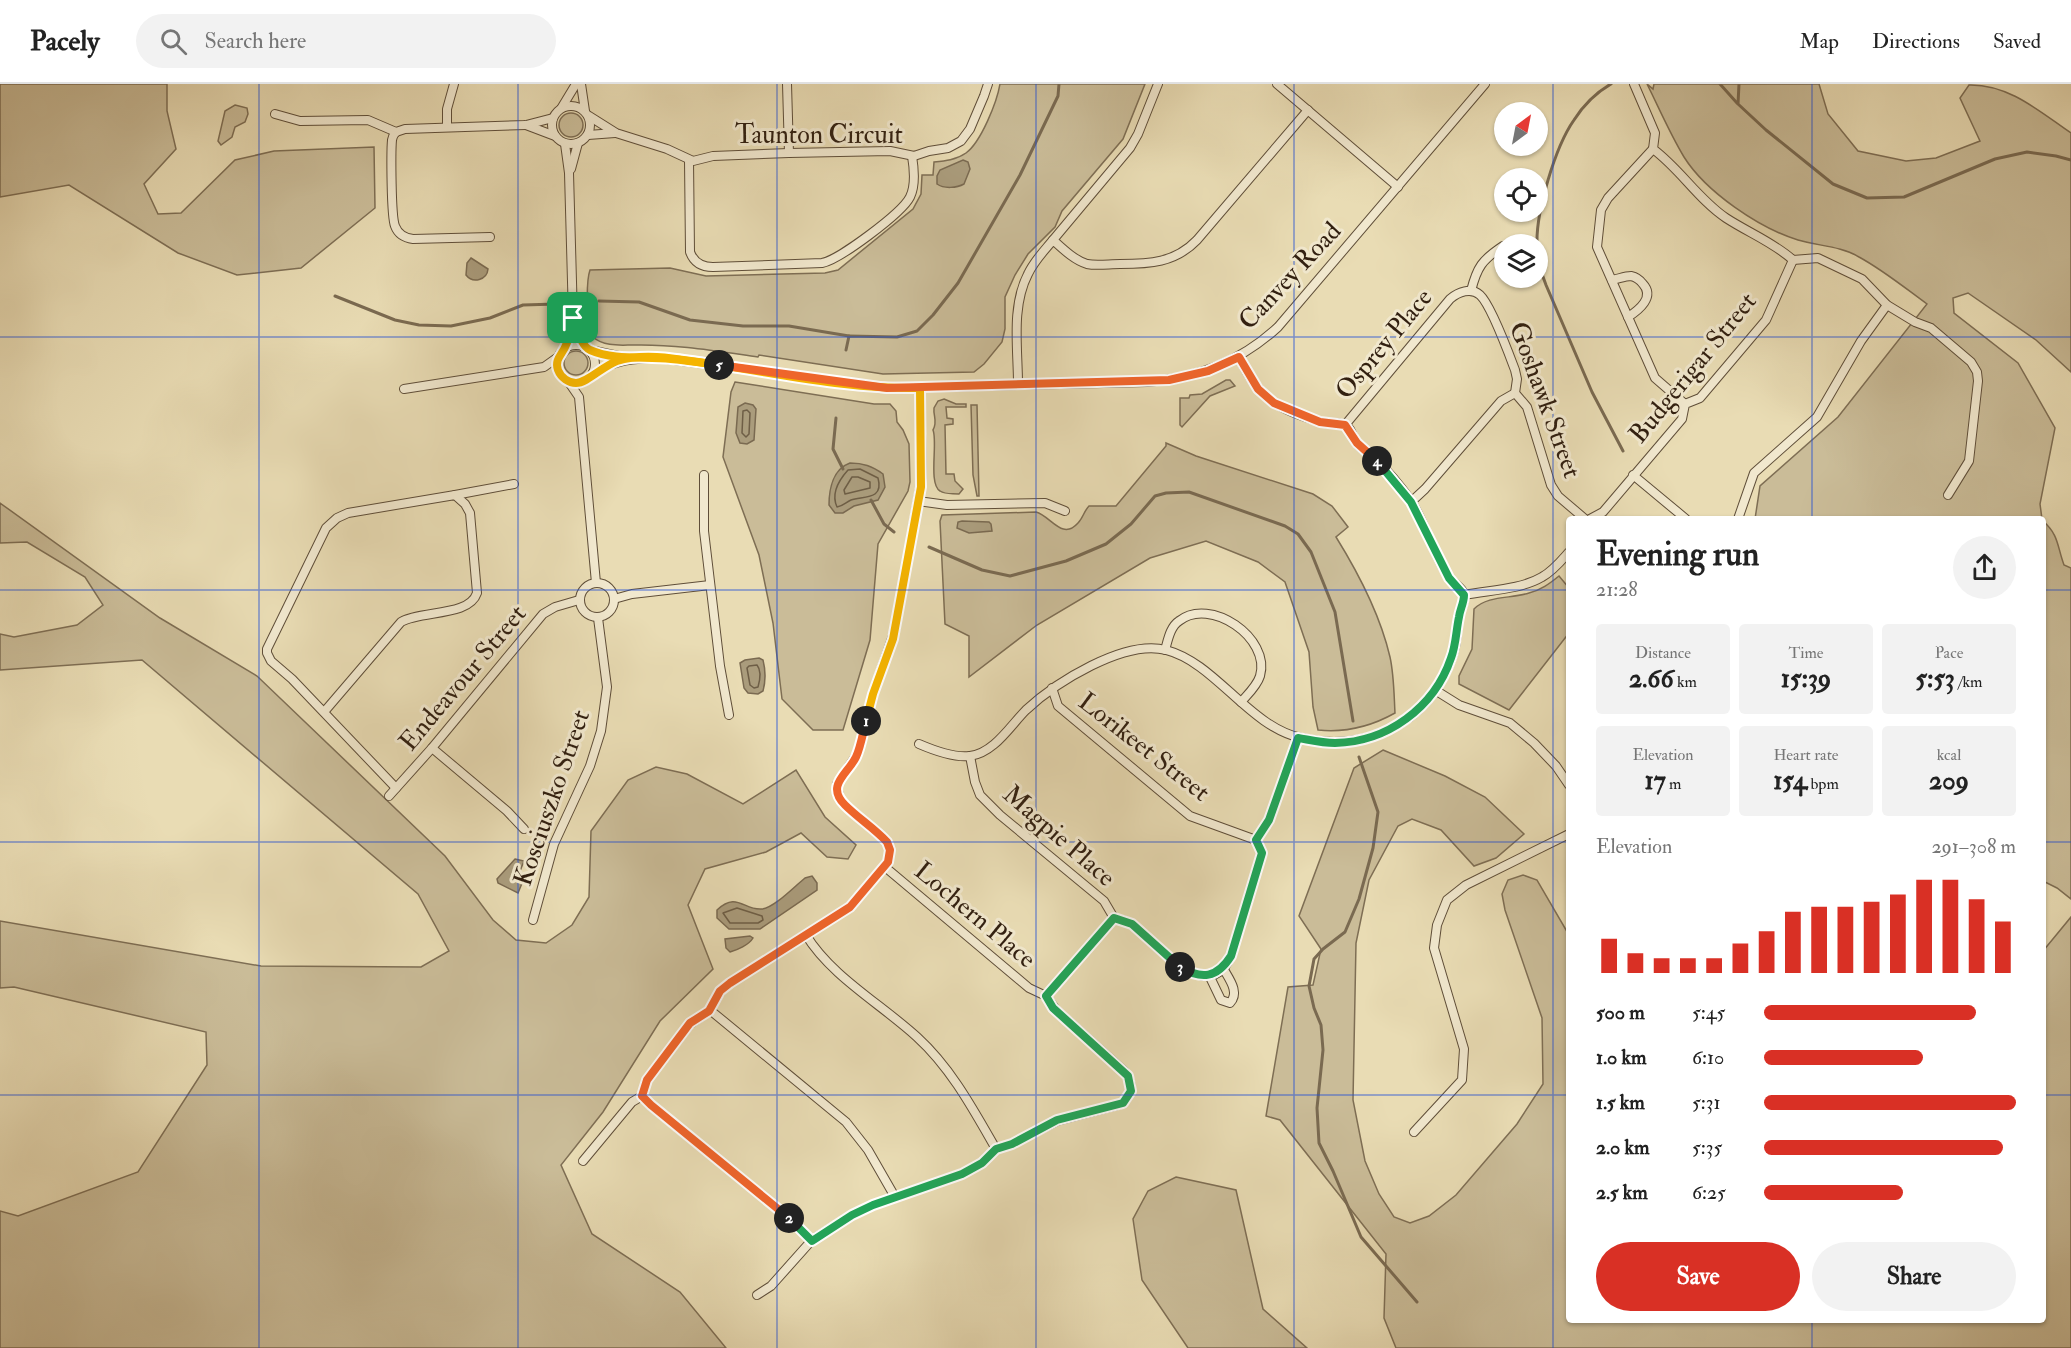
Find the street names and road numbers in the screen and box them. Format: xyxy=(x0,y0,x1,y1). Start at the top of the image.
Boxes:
street label: Taunton Circuit xyxy=(735,119,903,151)
street label: Canvey Road xyxy=(1232,215,1348,337)
street label: Osprey Place xyxy=(1329,282,1440,406)
street label: Budgerigar Street xyxy=(1622,286,1764,450)
street label: Goshawk Street xyxy=(1502,318,1588,482)
street label: Endeavour Street xyxy=(393,598,533,758)
street label: Lorikeet Street xyxy=(1072,686,1216,808)
street label: Kosciuszko Street xyxy=(507,706,597,890)
street label: Magpie Place xyxy=(996,778,1122,894)
street label: Lochern Place xyxy=(908,855,1042,975)

